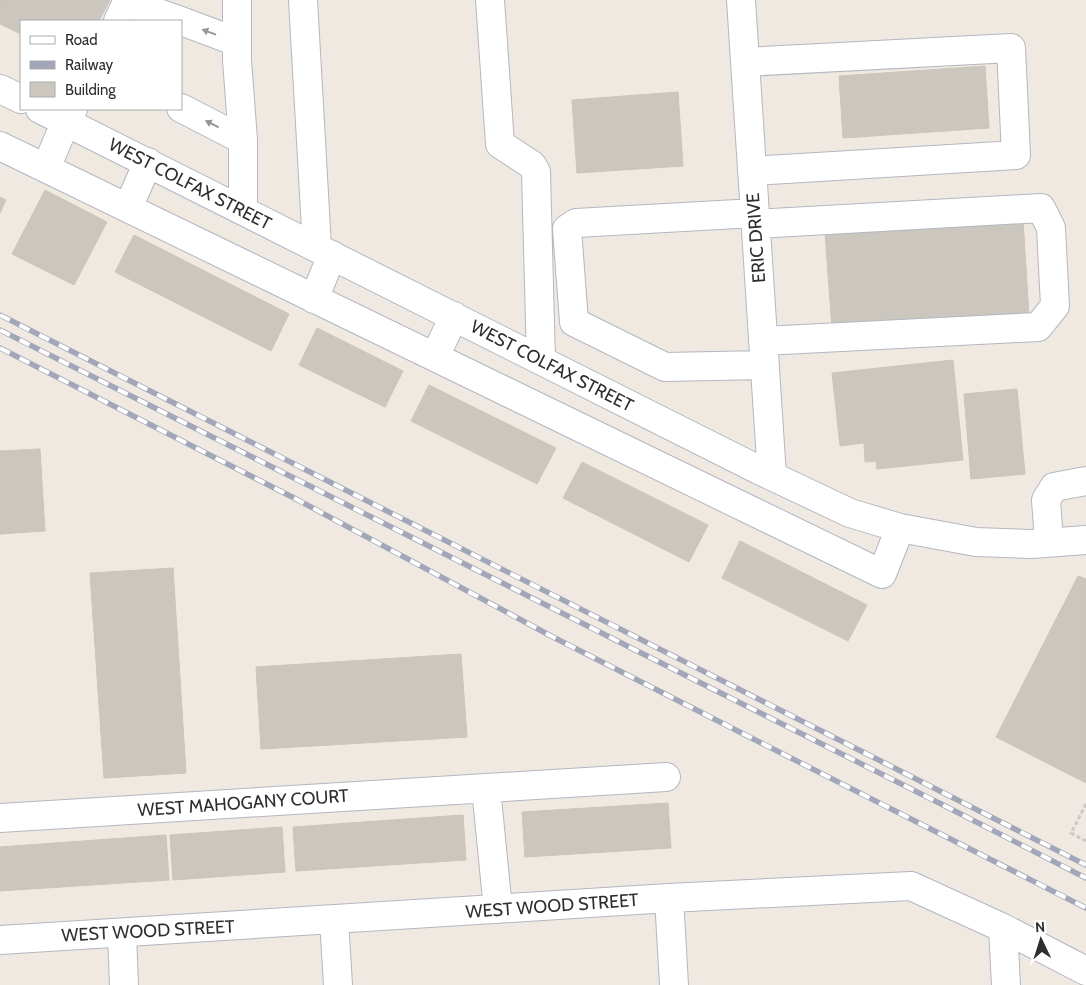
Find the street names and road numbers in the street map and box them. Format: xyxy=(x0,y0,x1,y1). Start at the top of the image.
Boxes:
street label: WEST COLFAX STREET xyxy=(105,133,275,235)
street label: ERIC DRIVE xyxy=(742,192,770,284)
street label: WEST COLFAX STREET xyxy=(467,315,637,417)
street label: WEST MAHOGANY COURT xyxy=(137,785,350,821)
street label: WEST WOOD STREET xyxy=(465,889,640,923)
street label: WEST WOOD STREET xyxy=(61,915,236,947)

